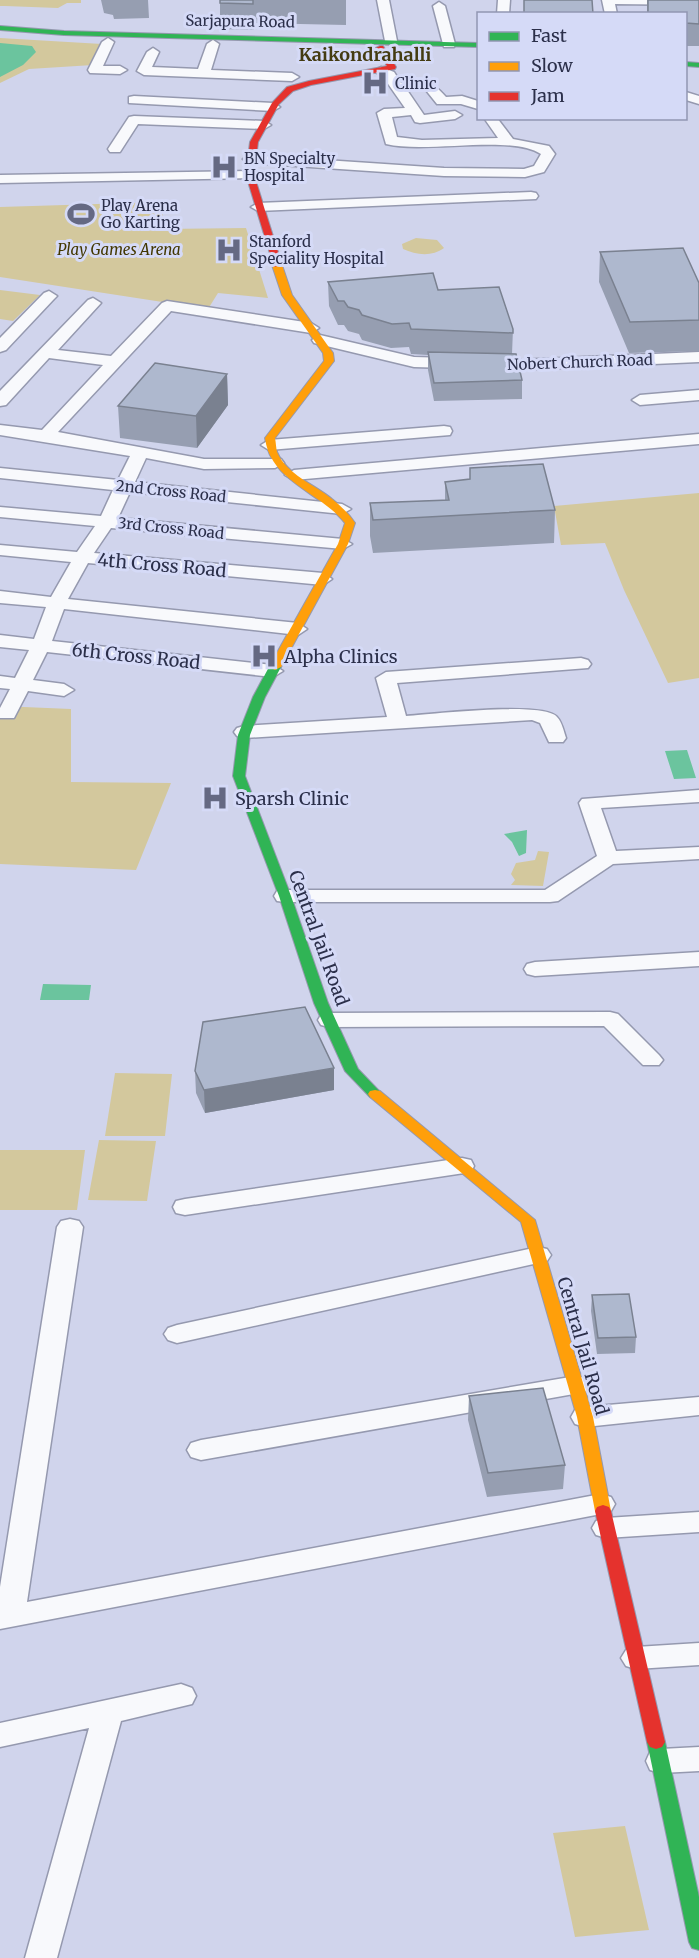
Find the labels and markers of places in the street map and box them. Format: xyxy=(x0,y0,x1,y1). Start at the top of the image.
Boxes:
hospital icon: Clinic xyxy=(360,68,390,98)
place label: Clinic xyxy=(395,74,437,93)
place label: BN Specialty Hospital xyxy=(244,149,335,185)
hospital icon: BN Specialty Hospital xyxy=(209,152,239,182)
place label: Play Arena Go Karting xyxy=(101,196,180,232)
sports icon: Play Arena Go Karting xyxy=(66,199,96,229)
place label: Stanford Speciality Hospital xyxy=(249,232,384,268)
hospital icon: Stanford Speciality Hospital xyxy=(214,235,244,265)
hospital icon: Alpha Clinics xyxy=(249,641,279,671)
place label: Alpha Clinics xyxy=(283,645,398,668)
hospital icon: Sparsh Clinic xyxy=(200,783,230,813)
place label: Sparsh Clinic xyxy=(235,787,349,810)

